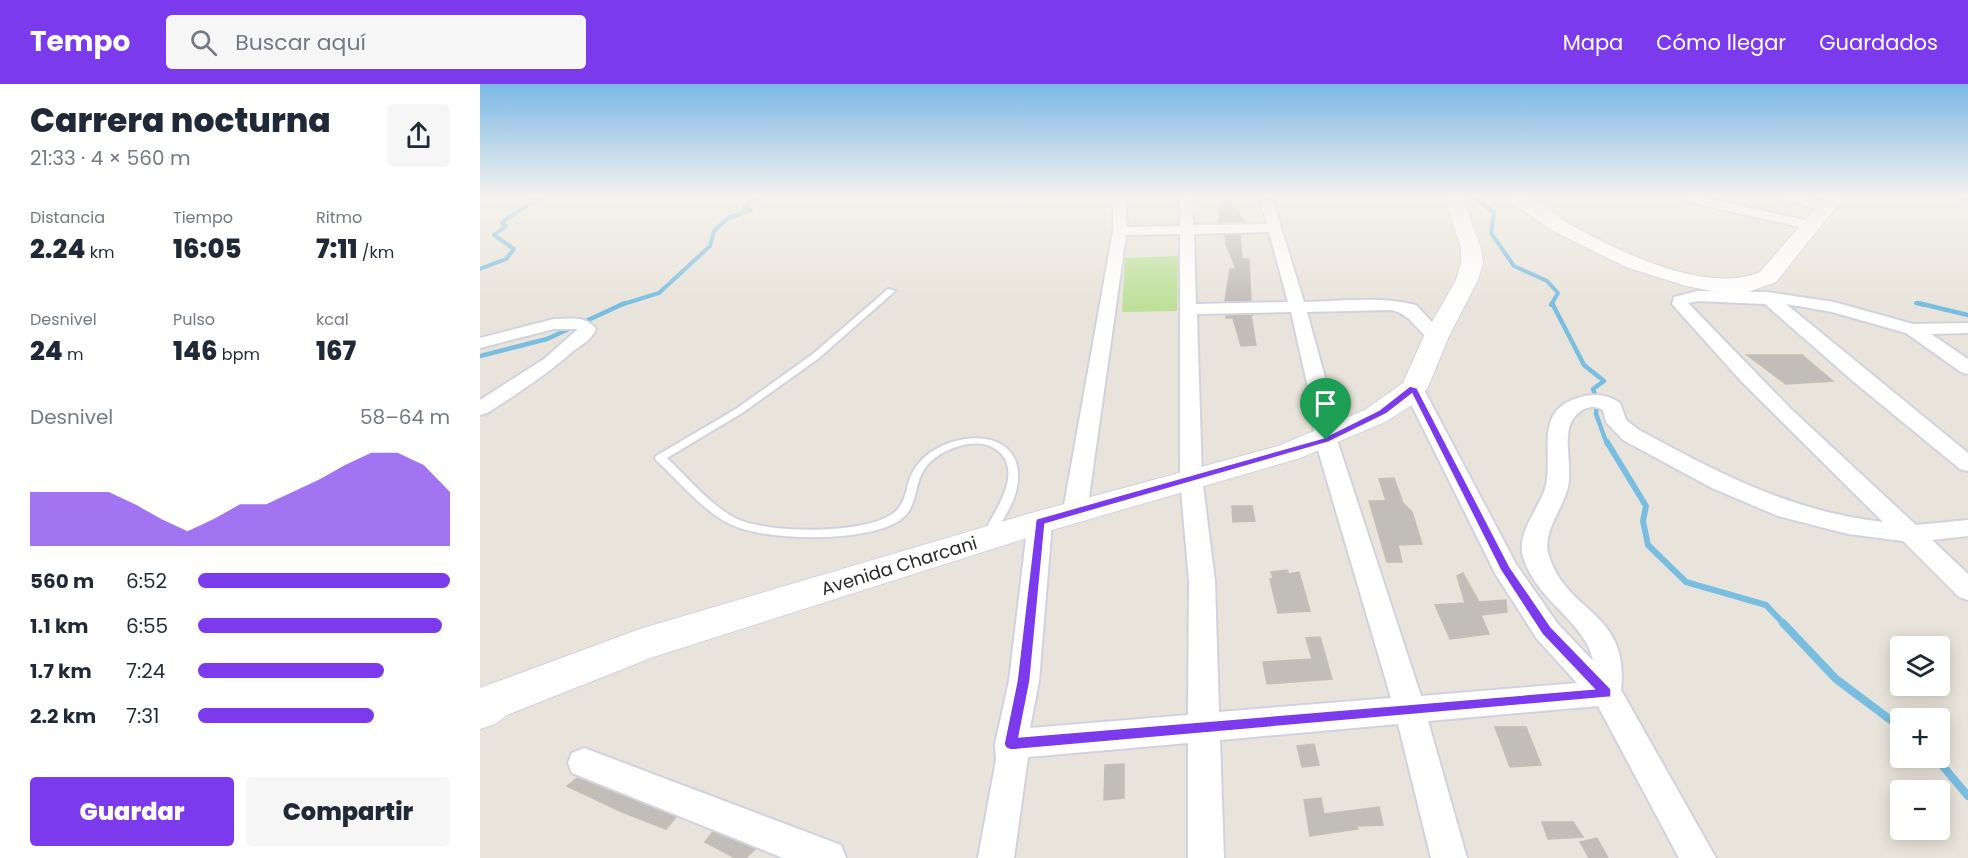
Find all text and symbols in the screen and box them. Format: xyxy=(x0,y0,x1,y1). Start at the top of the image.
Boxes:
search box xyxy=(166,15,586,69)
text: Tempo xyxy=(30,22,130,61)
icon: search xyxy=(187,26,220,59)
text: Buscar aquí xyxy=(235,27,366,58)
text: Mapa xyxy=(1563,28,1623,57)
text: Cómo llegar xyxy=(1656,28,1786,57)
text: Guardados xyxy=(1819,28,1938,57)
text: Carrera nocturna xyxy=(30,97,331,144)
button: share xyxy=(387,104,450,167)
text: 21:33 · 4 × 560 m xyxy=(30,144,191,172)
text: Distancia xyxy=(30,206,105,229)
text: Tiempo xyxy=(173,206,233,229)
text: Ritmo xyxy=(316,206,362,229)
text: 2.24 xyxy=(30,231,85,267)
text: 16:05 xyxy=(173,231,242,267)
text: 7:11 xyxy=(316,231,358,267)
text: km xyxy=(85,241,114,264)
text: /km xyxy=(358,241,394,264)
text: Desnivel xyxy=(30,308,97,331)
text: Pulso xyxy=(173,308,215,331)
text: kcal xyxy=(316,308,349,331)
text: 24 xyxy=(30,333,63,369)
text: 146 xyxy=(173,333,218,369)
text: 167 xyxy=(316,333,356,369)
text: m xyxy=(63,343,84,366)
text: bpm xyxy=(218,343,260,366)
pin xyxy=(1300,378,1351,440)
icon: arrive xyxy=(1309,387,1342,420)
text: Desnivel xyxy=(30,403,113,431)
text: 58–64 m xyxy=(360,403,450,431)
street label: Avenida Charcani xyxy=(818,530,980,601)
text: 560 m xyxy=(30,567,94,595)
text: 6:52 xyxy=(126,567,167,595)
text: 1.1 km xyxy=(30,612,88,640)
text: 6:55 xyxy=(126,612,168,640)
map controls xyxy=(1890,636,1950,840)
button: layers xyxy=(1890,636,1950,696)
text: 1.7 km xyxy=(30,657,92,685)
text: 7:24 xyxy=(126,657,165,685)
text: 2.2 km xyxy=(30,702,96,730)
text: 7:31 xyxy=(126,702,159,730)
button: + xyxy=(1890,708,1950,768)
button: Guardar xyxy=(30,777,234,846)
button: Compartir xyxy=(246,777,450,846)
button: − xyxy=(1890,780,1950,840)

